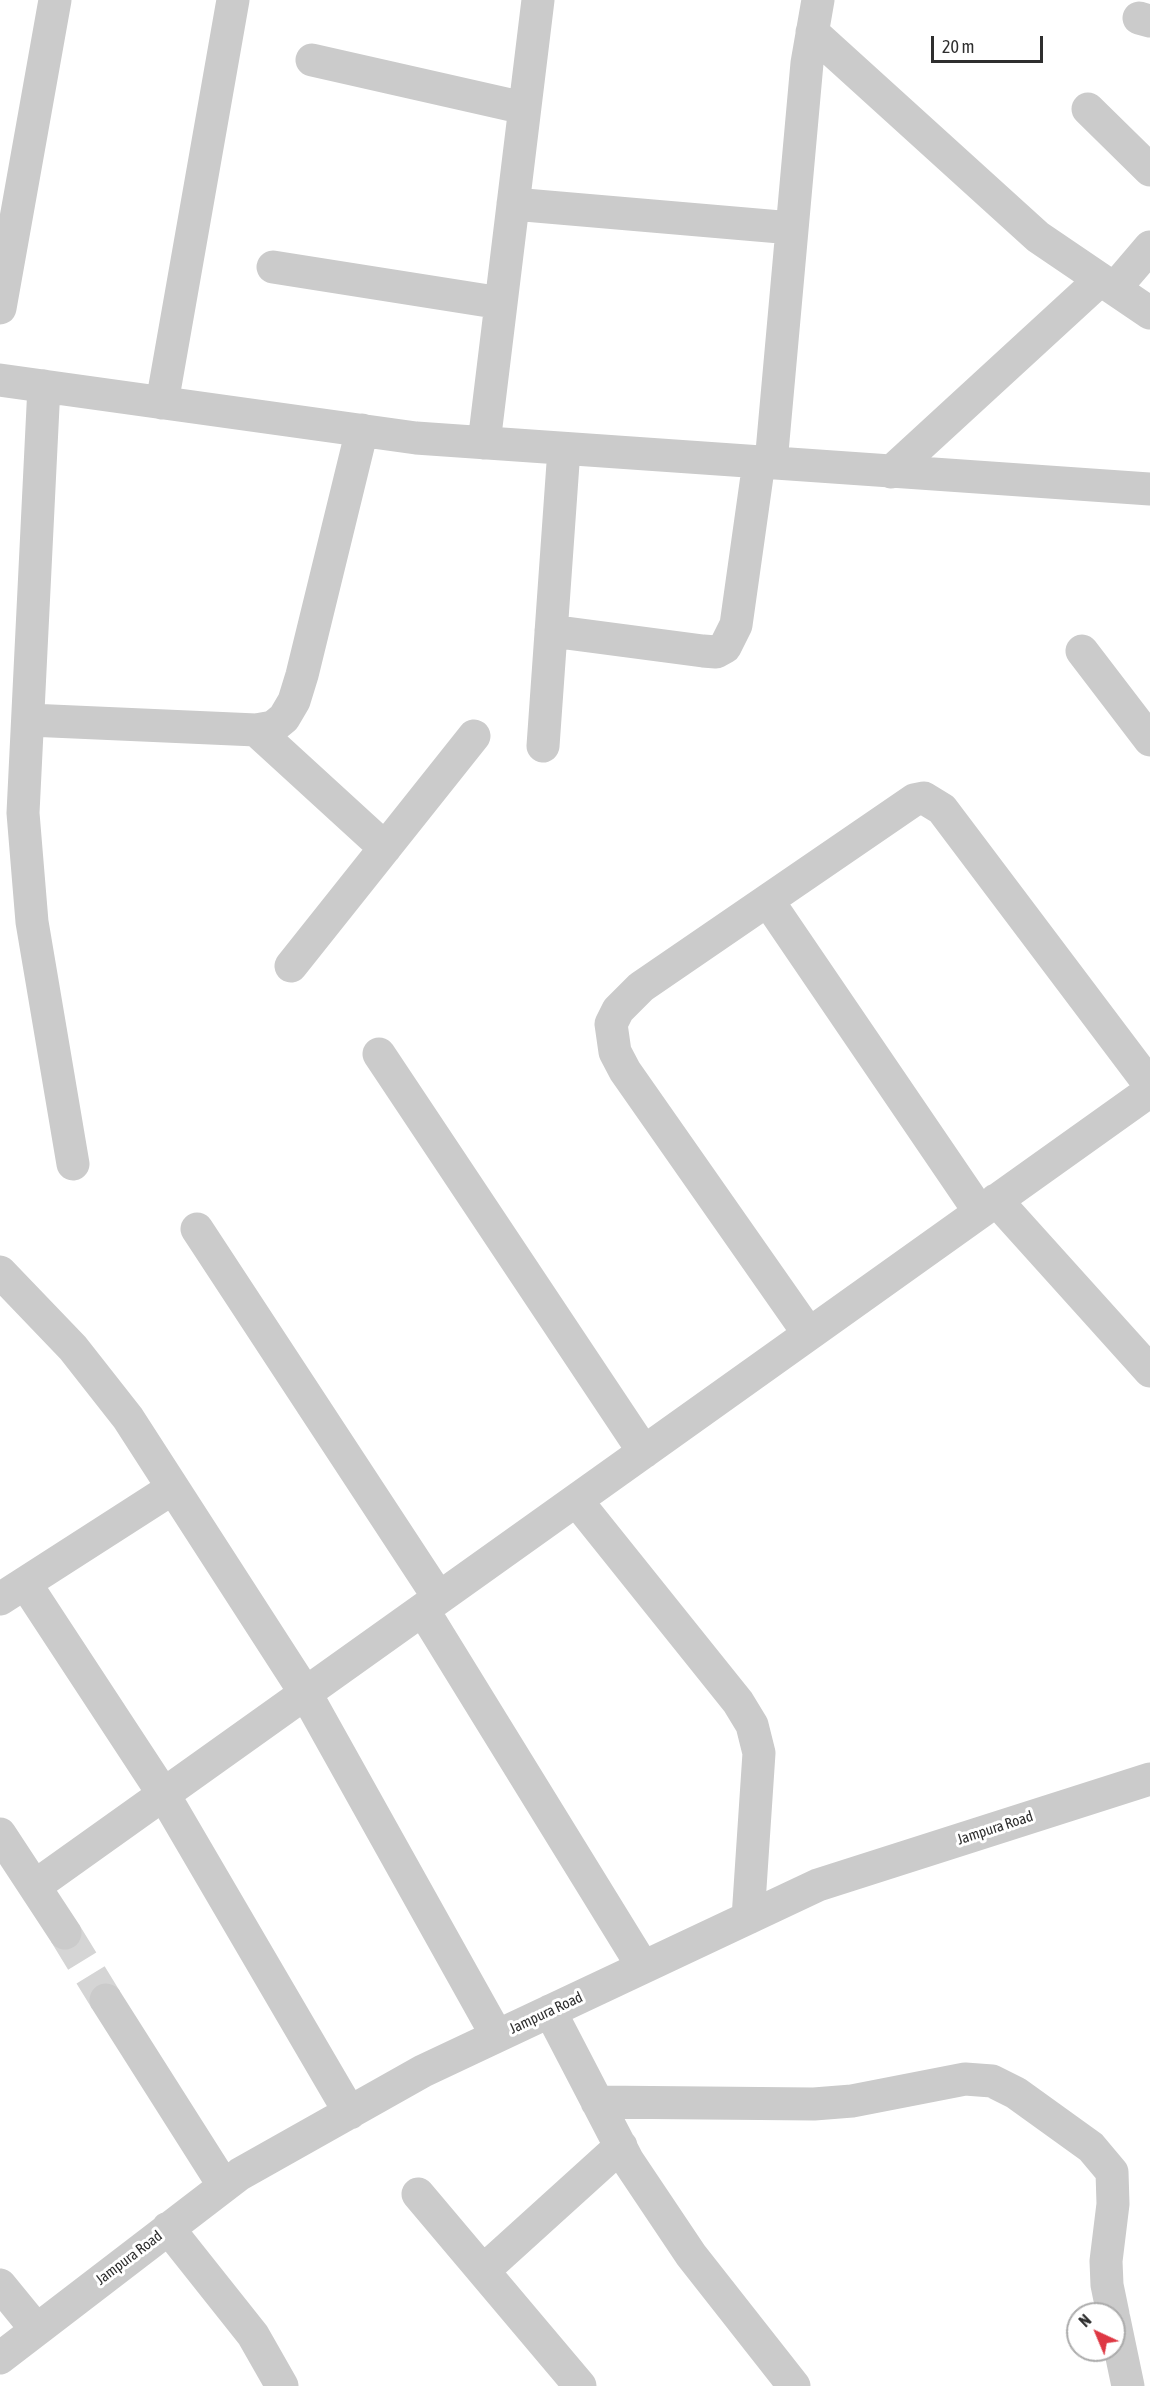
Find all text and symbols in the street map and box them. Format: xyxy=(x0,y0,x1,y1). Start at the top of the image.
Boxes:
scale bar xyxy=(934,24,1046,62)
text: 20 m xyxy=(942,36,974,57)
street label: Jampura Road xyxy=(955,1807,1035,1849)
street label: Jampura Road xyxy=(507,1988,585,2038)
street label: Jampura Road xyxy=(92,2227,166,2289)
north arrow xyxy=(1066,2302,1126,2362)
text: N xyxy=(1075,2311,1095,2330)

